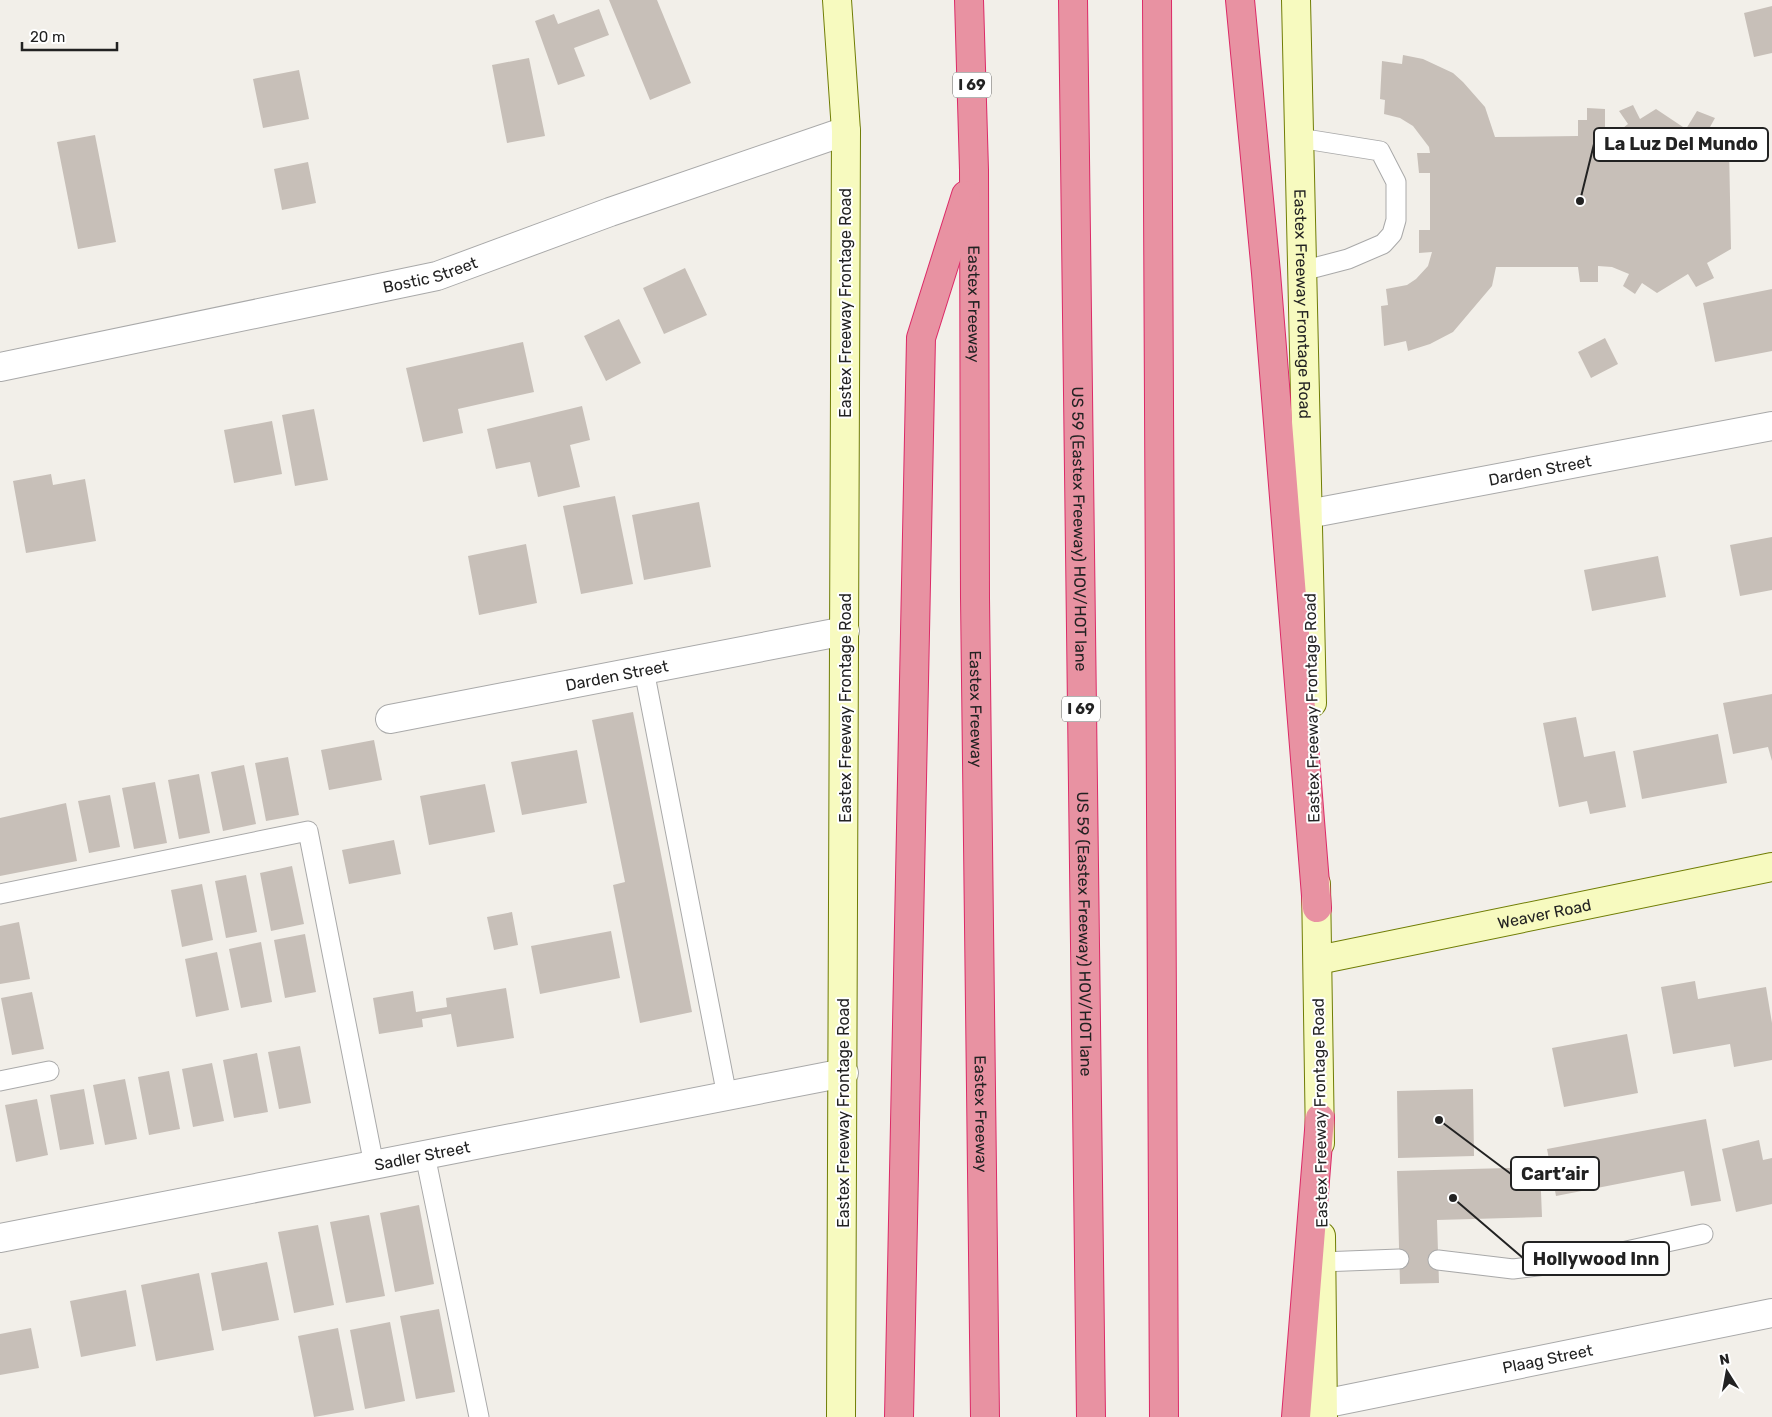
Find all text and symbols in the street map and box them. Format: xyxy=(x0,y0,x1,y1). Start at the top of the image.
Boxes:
scale bar xyxy=(22,20,118,52)
text: 20 m xyxy=(30,28,65,46)
road number: I 69 xyxy=(953,72,991,98)
callout: La Luz Del Mundo xyxy=(1594,128,1768,161)
text: La Luz Del Mundo xyxy=(1604,133,1758,155)
street label: Eastex Freeway Frontage Road xyxy=(836,188,855,418)
street label: Eastex Freeway Frontage Road xyxy=(1291,189,1315,419)
street label: Eastex Freeway xyxy=(965,245,984,363)
street label: Bostic Street xyxy=(381,252,480,297)
street label: US 59 (Eastex Freeway) HOV/HOT lane xyxy=(1068,386,1091,672)
street label: Darden Street xyxy=(1487,451,1593,489)
street label: Eastex Freeway Frontage Road xyxy=(836,593,855,823)
street label: Eastex Freeway Frontage Road xyxy=(1300,593,1324,823)
street label: Eastex Freeway xyxy=(966,650,987,768)
street label: Darden Street xyxy=(564,656,670,694)
road number: I 69 xyxy=(1062,696,1100,722)
street label: US 59 (Eastex Freeway) HOV/HOT lane xyxy=(1074,791,1096,1077)
street label: Weaver Road xyxy=(1496,895,1593,933)
street label: Eastex Freeway Frontage Road xyxy=(834,998,853,1228)
street label: Eastex Freeway Frontage Road xyxy=(1308,998,1332,1228)
street label: Eastex Freeway xyxy=(971,1055,992,1173)
street label: Sadler Street xyxy=(373,1137,472,1174)
callout: Cart’air xyxy=(1511,1157,1599,1190)
text: Cart’air xyxy=(1521,1163,1589,1185)
callout: Hollywood Inn xyxy=(1523,1242,1669,1275)
text: Hollywood Inn xyxy=(1533,1248,1659,1270)
street label: Plaag Street xyxy=(1501,1340,1594,1377)
north arrow xyxy=(1702,1347,1752,1397)
text: N xyxy=(1718,1350,1731,1369)

